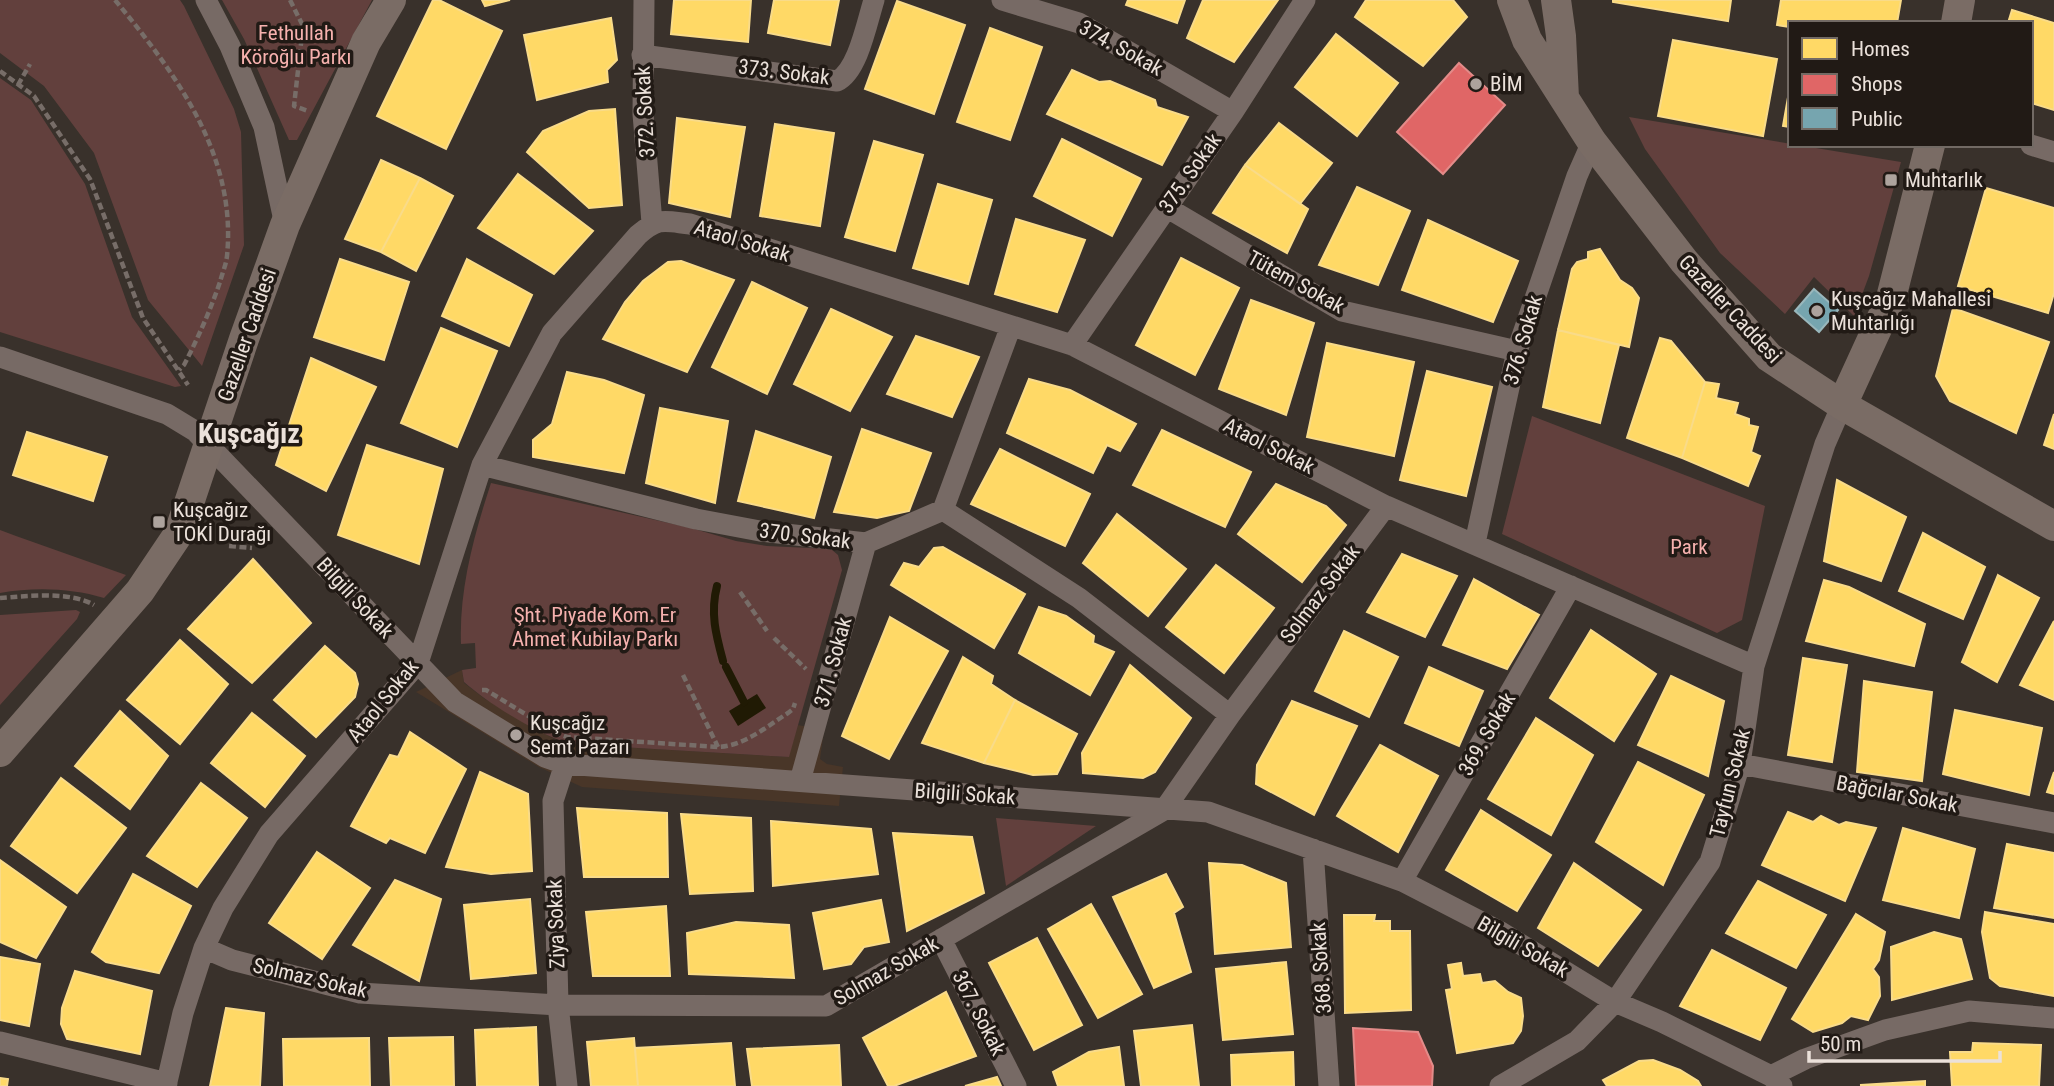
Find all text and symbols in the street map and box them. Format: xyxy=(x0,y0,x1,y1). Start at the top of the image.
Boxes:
street label: 374. Sokak xyxy=(1075,15,1167,81)
park label: Fethullah Köroğlu Parkı xyxy=(241,21,352,69)
legend xyxy=(1788,21,2033,147)
text: Homes xyxy=(1851,37,1910,61)
street label: 373. Sokak xyxy=(737,54,832,90)
street label: 372. Sokak xyxy=(631,65,659,159)
place label: BİM xyxy=(1490,72,1523,96)
text: Shops xyxy=(1851,72,1903,96)
marker: BİM xyxy=(1468,76,1484,92)
text: Public xyxy=(1851,107,1903,131)
street label: 375. Sokak xyxy=(1154,128,1226,218)
place label: Muhtarlık xyxy=(1905,168,1984,192)
marker: Muhtarlık xyxy=(1883,172,1899,188)
street label: Ataol Sokak xyxy=(691,215,793,267)
street label: Tütem Sokak xyxy=(1243,246,1349,319)
street label: Gazeller Caddesi xyxy=(1674,250,1786,368)
street label: Gazeller Caddesi xyxy=(213,265,281,405)
place label: Kuşcağız Mahallesi Muhtarlığı xyxy=(1831,287,1991,335)
street label: 376. Sokak xyxy=(1499,292,1547,387)
marker: Kuşcağız Mahallesi Muhtarlığı xyxy=(1809,303,1825,319)
street label: Ataol Sokak xyxy=(1220,413,1319,479)
district label: Kuşcağız xyxy=(198,417,300,450)
place label: Kuşcağız TOKİ Durağı xyxy=(173,498,271,546)
marker: Kuşcağız TOKİ Durağı xyxy=(151,514,167,530)
street label: 370. Sokak xyxy=(758,518,853,554)
park label: Park xyxy=(1670,535,1708,559)
street label: Solmaz Sokak xyxy=(1275,540,1365,648)
street label: Bilgili Sokak xyxy=(312,553,399,644)
park label: Şht. Piyade Kom. Er Ahmet Kubilay Parkı xyxy=(512,603,678,651)
street label: 371. Sokak xyxy=(810,614,857,709)
street label: Ataol Sokak xyxy=(343,655,424,747)
street label: 369. Sokak xyxy=(1454,688,1521,780)
place label: Kuşcağız Semt Pazarı xyxy=(530,711,630,759)
street label: Tayfun Sokak xyxy=(1705,726,1755,840)
marker: Kuşcağız Semt Pazarı xyxy=(508,727,524,743)
street label: Bağcılar Sokak xyxy=(1834,770,1960,818)
street label: Bilgili Sokak xyxy=(914,779,1017,810)
street label: Ziya Sokak xyxy=(542,878,570,969)
street label: Bilgili Sokak xyxy=(1473,911,1573,983)
street label: 368. Sokak xyxy=(1306,921,1336,1015)
street label: Solmaz Sokak xyxy=(830,931,943,1011)
street label: Solmaz Sokak xyxy=(251,953,370,1003)
street label: 367. Sokak xyxy=(947,967,1011,1060)
scale bar xyxy=(1809,1020,2000,1064)
text: 50 m xyxy=(1820,1032,1861,1056)

